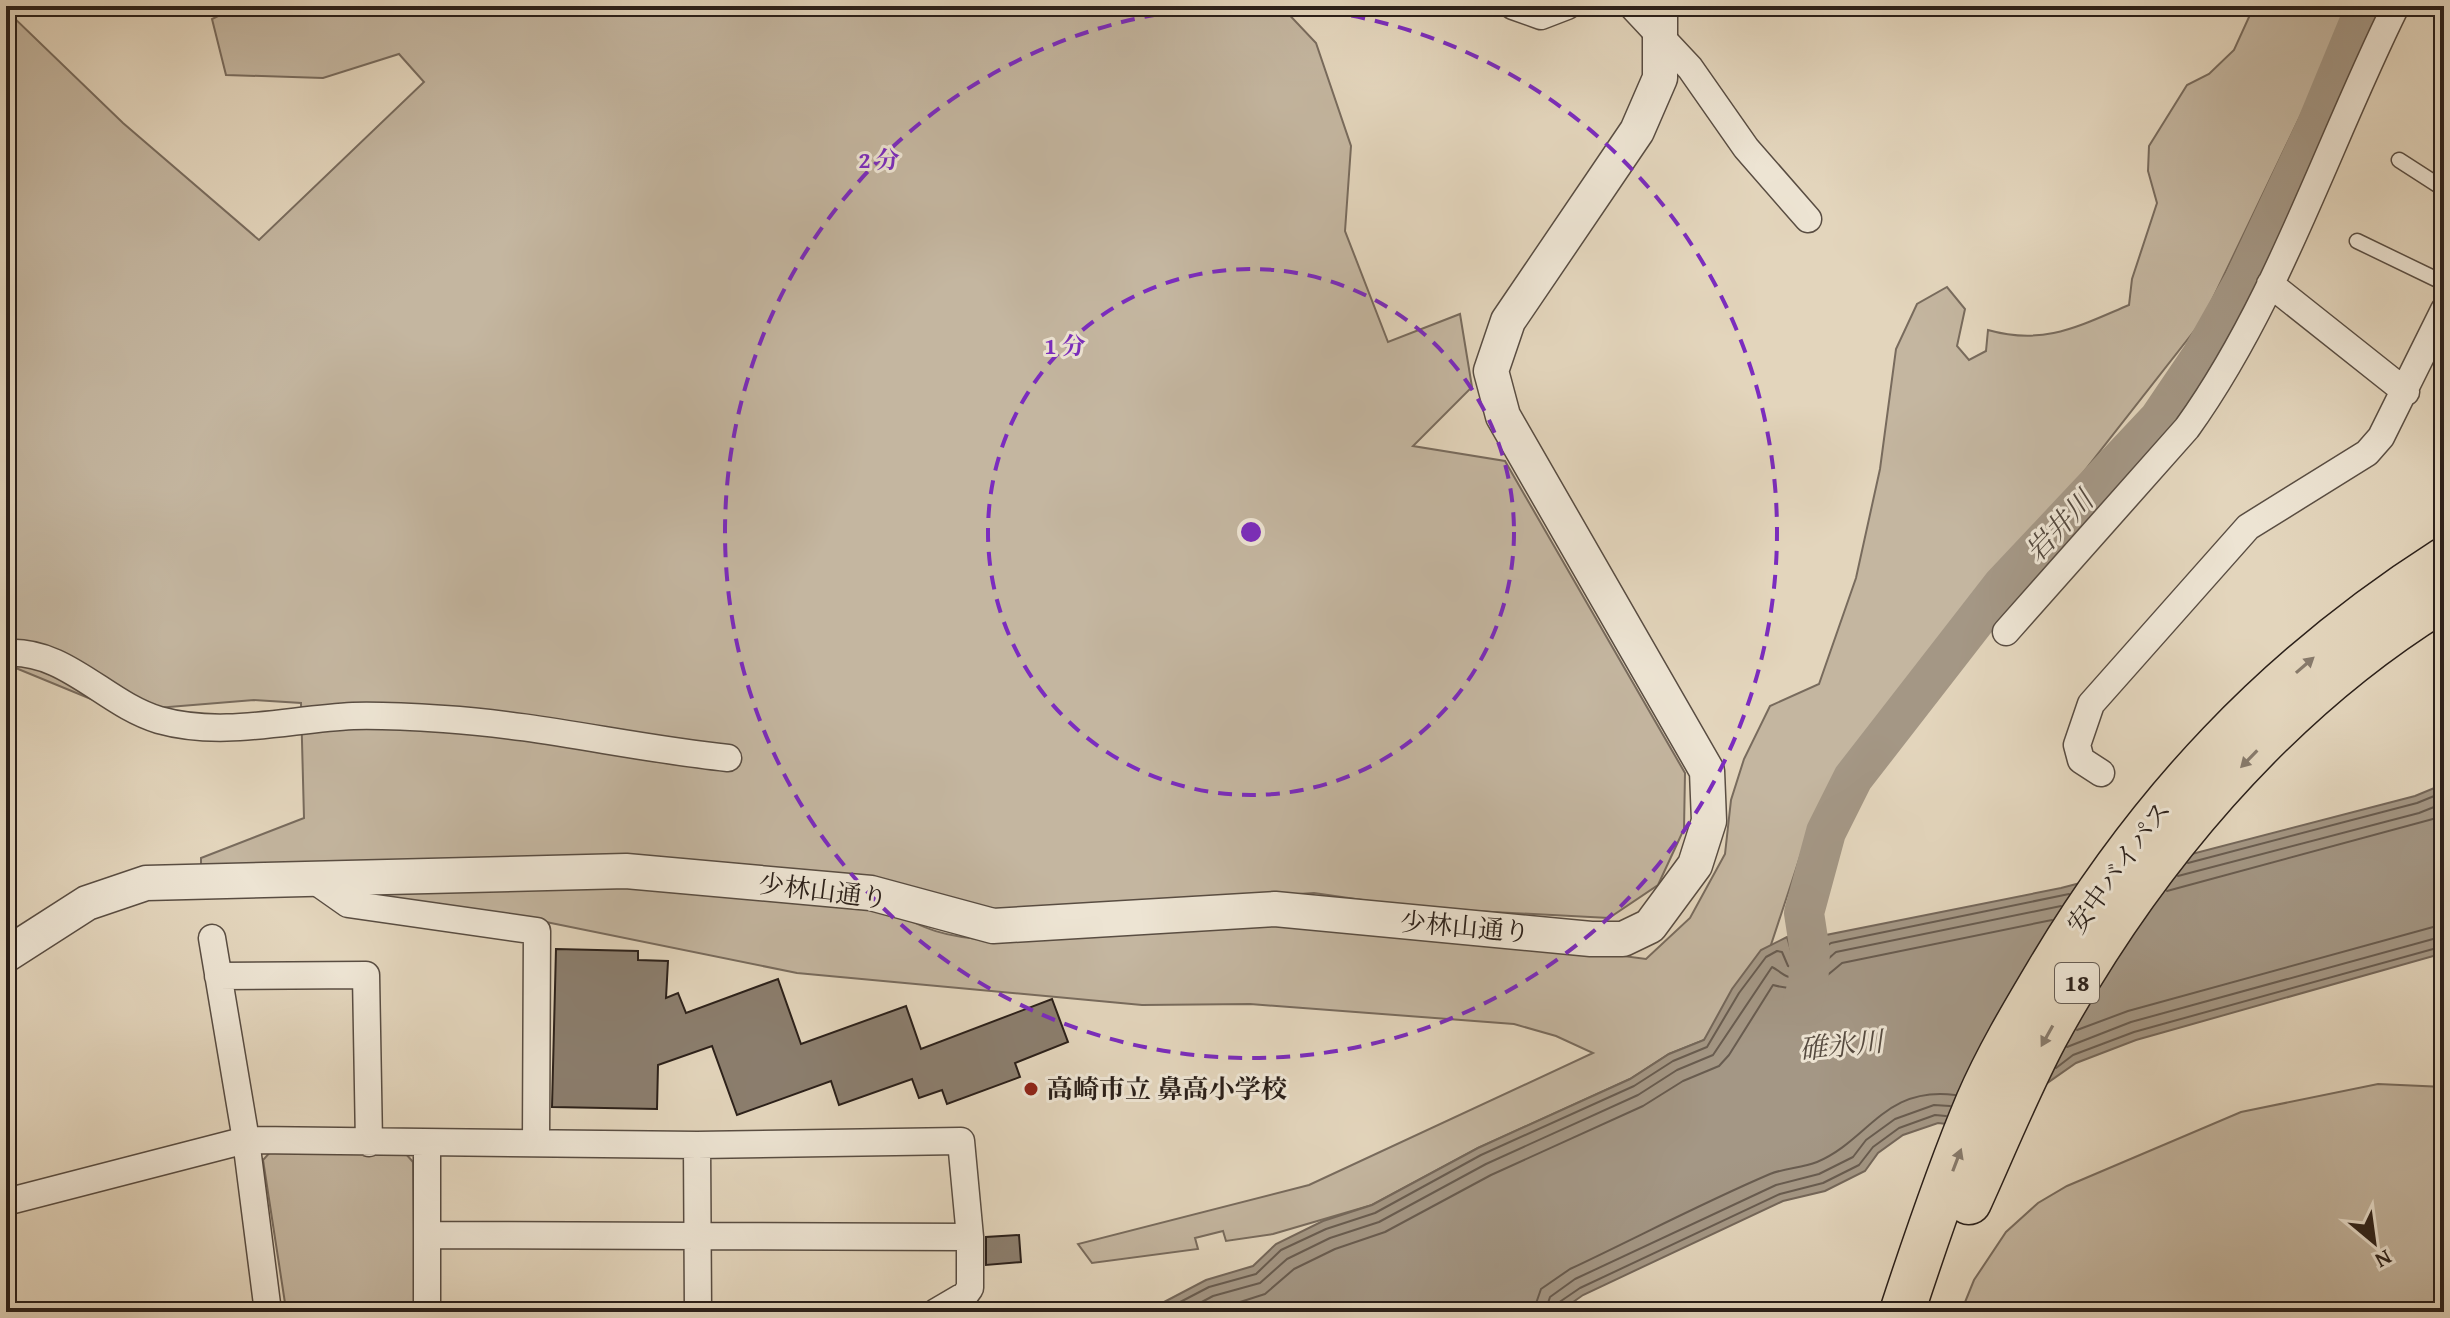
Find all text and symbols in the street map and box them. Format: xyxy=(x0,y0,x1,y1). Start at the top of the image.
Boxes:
text: 2 分 xyxy=(858,142,900,177)
text: 1 分 xyxy=(1044,328,1086,363)
water label: 岩井川 xyxy=(2015,479,2104,570)
centre of rings xyxy=(1237,518,1265,546)
one-way arrow xyxy=(2294,657,2314,674)
one-way arrow xyxy=(2240,749,2259,768)
street label: 安中バイパス xyxy=(2057,792,2180,941)
street label: 少林山通り xyxy=(756,863,890,918)
street label: 少林山通り xyxy=(1399,901,1532,952)
road number: 18 xyxy=(2055,963,2099,1003)
water label: 碓氷川 xyxy=(1797,1019,1888,1069)
one-way arrow xyxy=(2040,1024,2054,1047)
place label: 高崎市立 鼻高小学校 xyxy=(1047,1069,1287,1108)
marker: 高崎市立 鼻高小学校 xyxy=(1022,1080,1040,1098)
one-way arrow xyxy=(1951,1148,1964,1172)
north arrow xyxy=(2334,1202,2414,1282)
text: N xyxy=(2369,1242,2398,1277)

